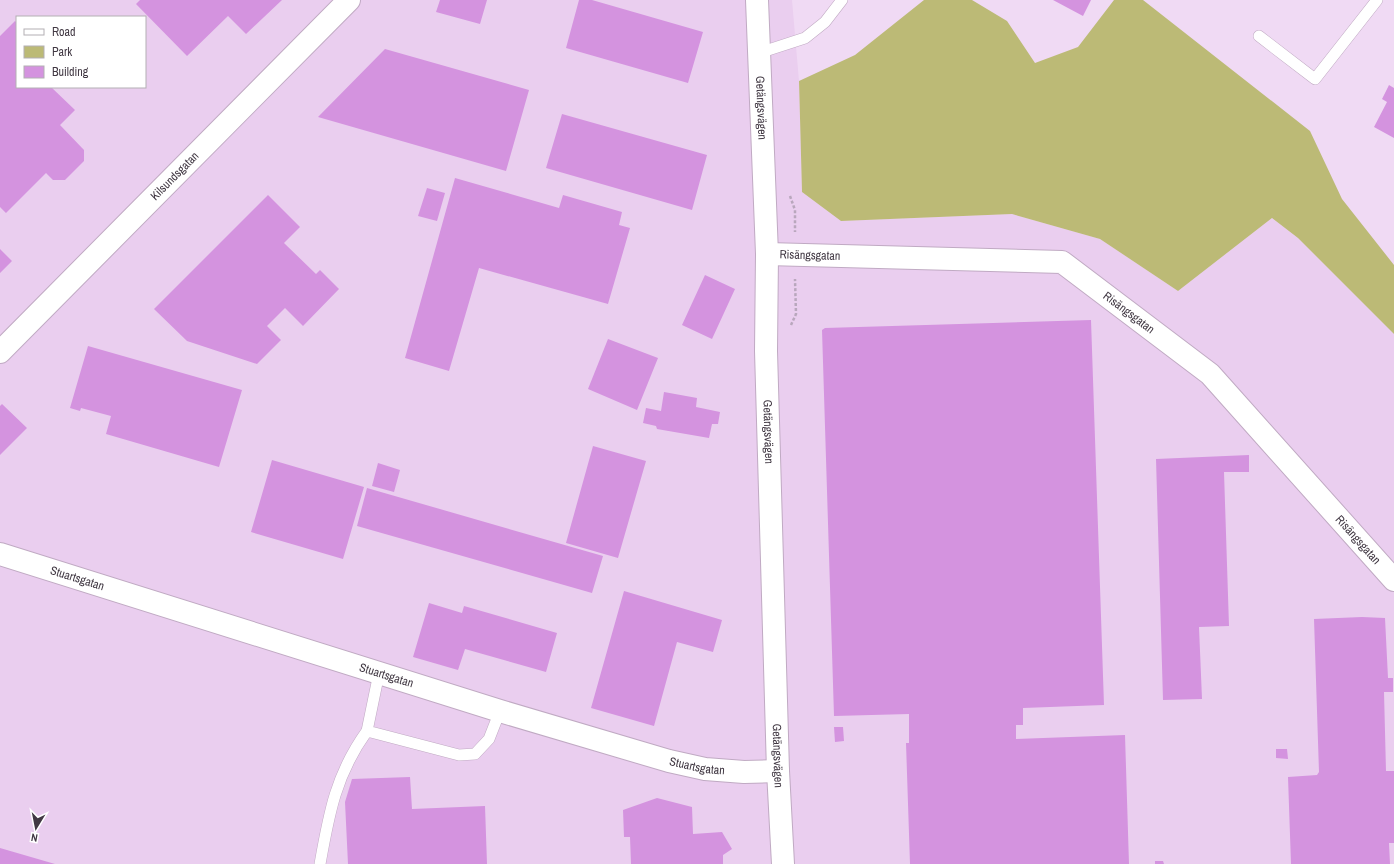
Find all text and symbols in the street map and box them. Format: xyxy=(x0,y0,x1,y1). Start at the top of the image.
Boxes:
legend xyxy=(16,16,146,88)
text: Road xyxy=(52,24,76,40)
text: Park xyxy=(52,44,72,60)
text: Building xyxy=(52,64,89,80)
street label: Getängsvägen xyxy=(752,76,771,140)
street label: Kilsundsgatan xyxy=(147,148,202,204)
street label: Risängsgatan xyxy=(779,246,841,264)
street label: Risängsgatan xyxy=(1100,288,1158,337)
street label: Getängsvägen xyxy=(759,399,777,464)
street label: Risängsgatan xyxy=(1332,512,1384,568)
street label: Stuartsgatan xyxy=(48,562,106,594)
street label: Stuartsgatan xyxy=(357,659,415,691)
street label: Getängsvägen xyxy=(769,723,787,788)
street label: Stuartsgatan xyxy=(668,753,725,778)
north arrow xyxy=(16,808,56,848)
text: N xyxy=(30,830,39,845)

